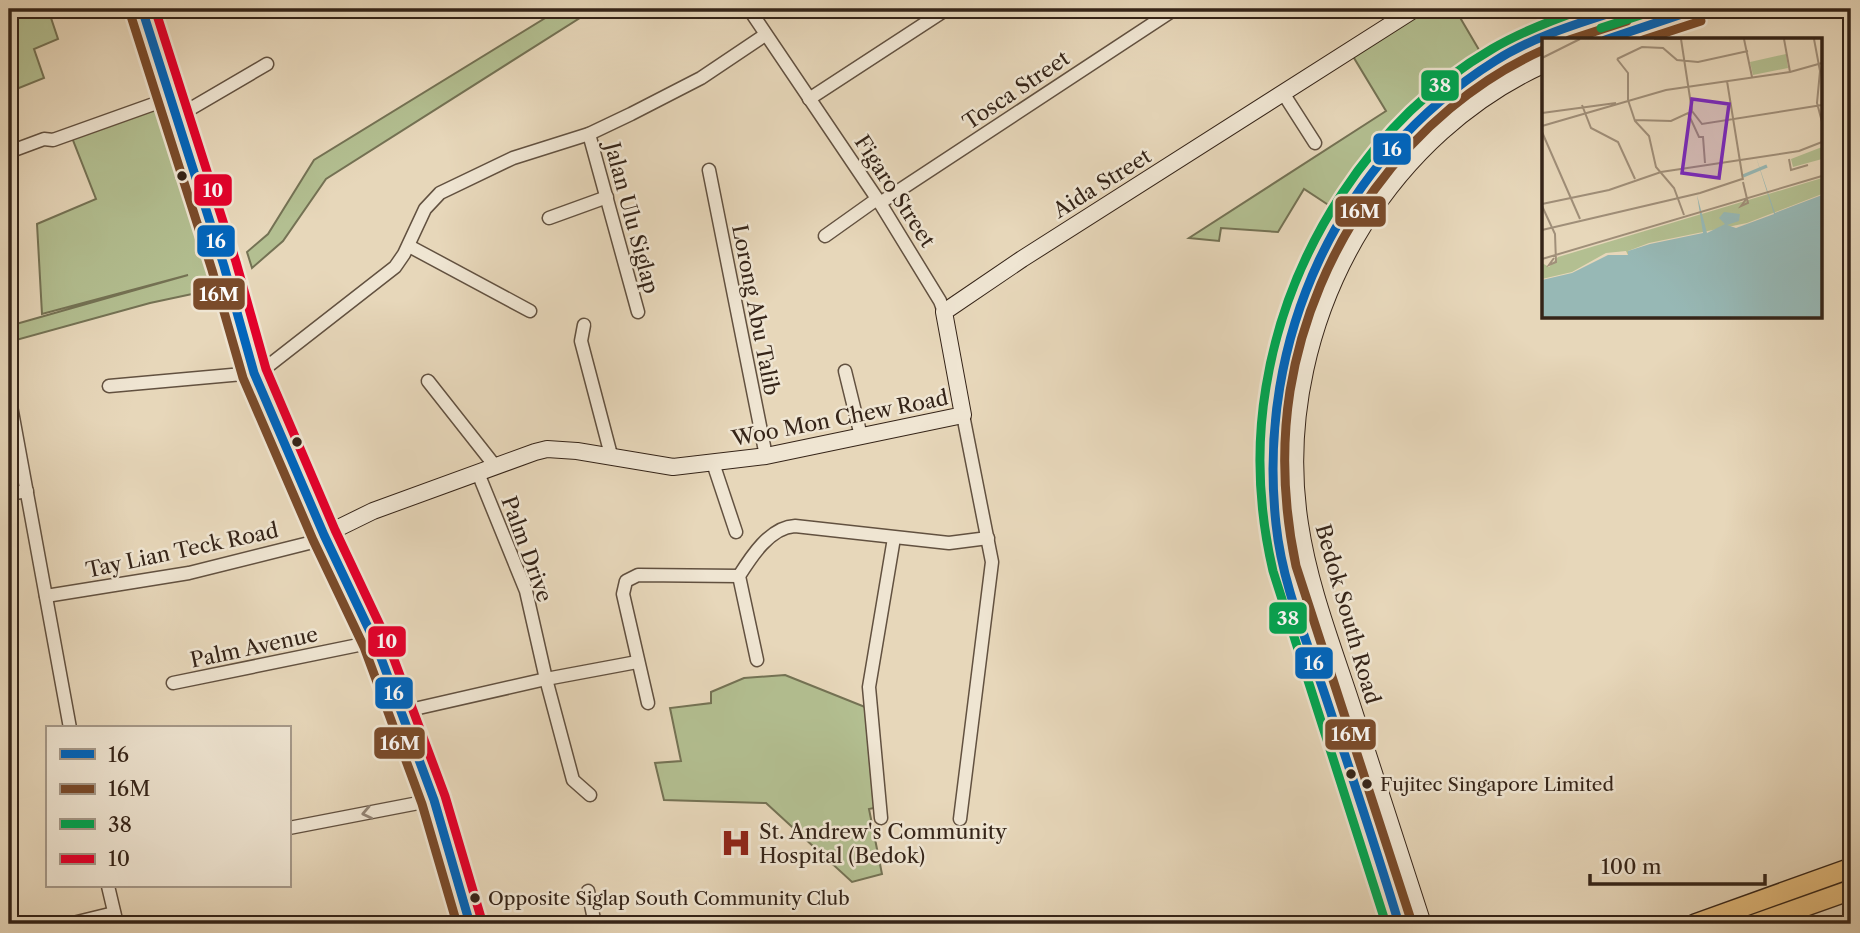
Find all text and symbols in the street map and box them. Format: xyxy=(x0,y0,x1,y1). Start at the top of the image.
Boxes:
inset map xyxy=(1542,38,1822,318)
street label: Tosca Street xyxy=(958,45,1074,135)
line badge: 38 xyxy=(1420,69,1460,102)
text: 38 xyxy=(1429,74,1451,97)
street label: Figaro Street xyxy=(849,130,941,252)
line badge: 16 xyxy=(1372,132,1412,166)
street label: Jalan Ulu Siglap xyxy=(599,137,664,296)
text: 16 xyxy=(1382,138,1402,161)
street label: Aida Street xyxy=(1048,143,1156,223)
unlabelled marker xyxy=(175,169,189,183)
line badge: 10 xyxy=(193,173,233,207)
text: 10 xyxy=(203,179,223,202)
line badge: 16M xyxy=(1334,195,1387,228)
text: 16M xyxy=(1340,200,1380,223)
street label: Lorong Abu Talib xyxy=(727,223,785,397)
line badge: 16 xyxy=(196,224,236,258)
text: 16 xyxy=(206,230,226,253)
line badge: 16M xyxy=(192,277,246,311)
text: 16M xyxy=(199,283,239,306)
street label: Woo Mon Chew Road xyxy=(729,385,951,451)
unlabelled marker xyxy=(290,435,304,449)
street label: Palm Drive xyxy=(496,493,558,605)
street label: Tay Lian Teck Road xyxy=(84,517,281,583)
street label: Bedok South Road xyxy=(1310,521,1386,707)
line badge: 38 xyxy=(1268,601,1308,635)
text: 38 xyxy=(1277,607,1299,630)
street label: Palm Avenue xyxy=(188,621,320,673)
line badge: 10 xyxy=(367,625,407,658)
text: 10 xyxy=(377,630,397,653)
line badge: 16 xyxy=(1294,646,1334,680)
text: 16 xyxy=(1304,652,1324,675)
line badge: 16 xyxy=(374,676,414,710)
text: 16 xyxy=(384,682,404,705)
line badge: 16M xyxy=(1324,718,1377,751)
text: 16M xyxy=(1331,723,1371,746)
legend xyxy=(46,726,290,888)
line badge: 16M xyxy=(373,726,426,760)
text: 16M xyxy=(380,732,420,755)
text: 16 xyxy=(108,742,129,767)
unlabelled marker xyxy=(1344,767,1358,781)
place label: Fujitec Singapore Limited xyxy=(1380,773,1615,796)
text: 16M xyxy=(108,776,150,801)
marker: Fujitec Singapore Limited xyxy=(1360,777,1374,791)
one-way arrow xyxy=(361,805,373,820)
text: 38 xyxy=(108,812,132,837)
place label: St. Andrew's Community Hospital (Bedok) xyxy=(759,819,1007,868)
hospital icon: St. Andrew's Community Hospital (Bedok) xyxy=(719,826,753,860)
scale bar xyxy=(1590,842,1766,886)
text: 10 xyxy=(108,846,130,871)
text: 100 m xyxy=(1601,854,1662,879)
place label: Opposite Siglap South Community Club xyxy=(488,887,850,910)
marker: Opposite Siglap South Community Club xyxy=(468,891,482,905)

